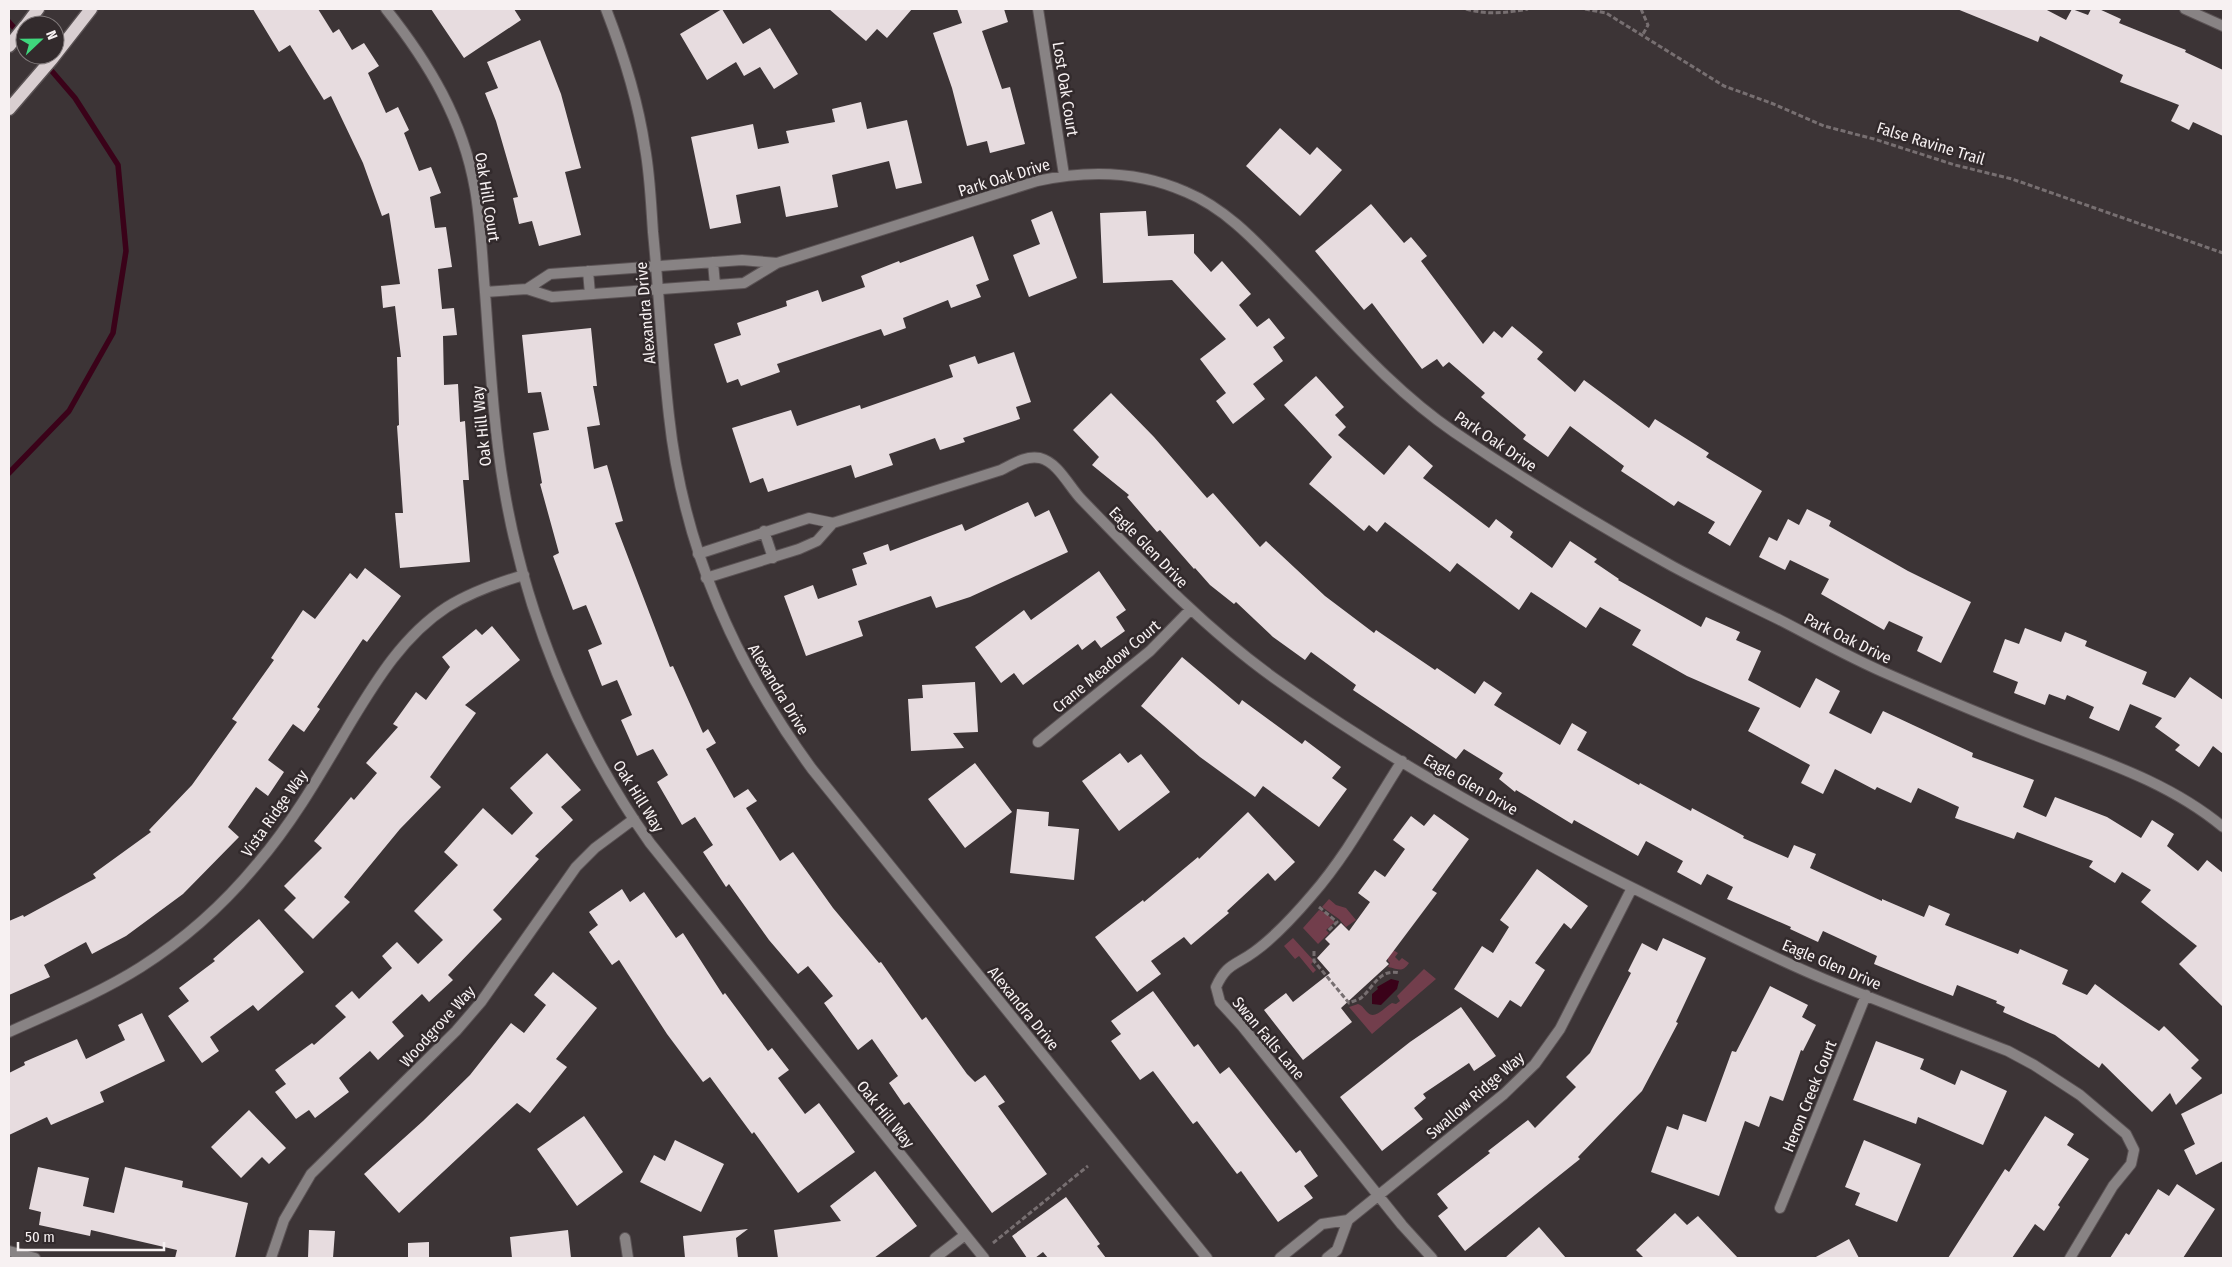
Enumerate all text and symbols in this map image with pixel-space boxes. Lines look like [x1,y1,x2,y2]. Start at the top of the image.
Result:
north arrow [15,15,65,65]
text: N [42,28,61,42]
street label: Lost Oak Court [1049,41,1082,138]
street label: False Ravine Trail [1875,118,1987,169]
street label: Oak Hill Court [471,151,504,244]
street label: Park Oak Drive [956,154,1052,200]
street label: Alexandra Drive [632,261,659,365]
street label: Oak Hill Way [468,384,495,467]
street label: Park Oak Drive [1451,407,1540,476]
street label: Eagle Glen Drive [1105,503,1192,592]
street label: Park Oak Drive [1801,609,1895,668]
street label: Crane Meadow Court [1049,615,1165,717]
street label: Alexandra Drive [744,640,813,738]
street label: Eagle Glen Drive [1420,750,1521,819]
street label: Oak Hill Way [609,757,669,836]
street label: Vista Ridge Way [237,765,312,861]
street label: Eagle Glen Drive [1779,935,1884,994]
street label: Alexandra Drive [984,963,1063,1054]
street label: Woodgrove Way [396,981,480,1071]
street label: Swan Falls Lane [1229,993,1309,1084]
street label: Heron Creek Court [1778,1037,1841,1155]
street label: Swallow Ridge Way [1423,1047,1529,1143]
street label: Oak Hill Way [853,1077,919,1152]
scale bar [18,1220,164,1252]
text: 50 m [25,1228,55,1246]

